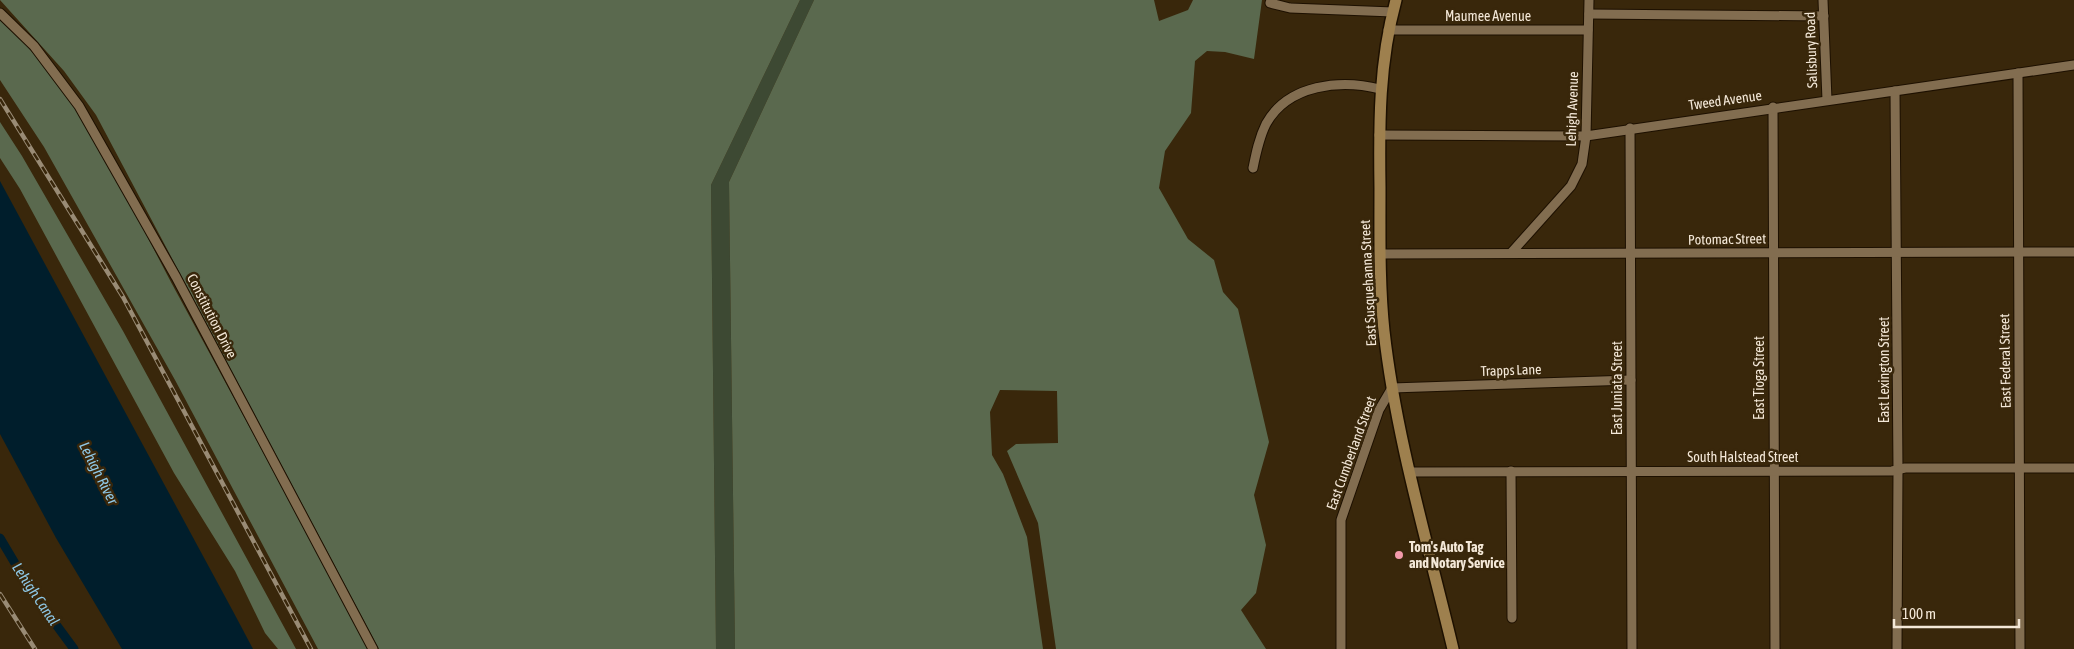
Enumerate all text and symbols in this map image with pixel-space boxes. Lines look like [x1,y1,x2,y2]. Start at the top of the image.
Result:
street label: Maumee Avenue [1445,8,1531,24]
street label: Salisbury Road [1802,12,1820,88]
street label: Lehigh Avenue [1563,71,1581,147]
street label: Tweed Avenue [1687,87,1763,113]
street label: East Susquehanna Street [1357,219,1379,347]
street label: Potomac Street [1688,230,1766,248]
street label: Constitution Drive [184,271,240,361]
street label: East Federal Street [1996,314,2014,408]
street label: East Lexington Street [1876,317,1892,423]
street label: East Tioga Street [1751,336,1767,420]
street label: East Juniata Street [1609,341,1625,435]
street label: Trapps Lane [1480,361,1542,379]
street label: East Cumberland Street [1323,394,1379,512]
water label: Lehigh River [76,439,122,508]
street label: South Halstead Street [1687,449,1799,465]
place label: Tom's Auto Tag and Notary Service [1409,539,1505,571]
marker: Tom's Auto Tag and Notary Service [1393,549,1405,561]
water label: Lehigh Canal [9,560,63,628]
scale bar [1894,596,2019,628]
text: 100 m [1902,605,1936,622]

